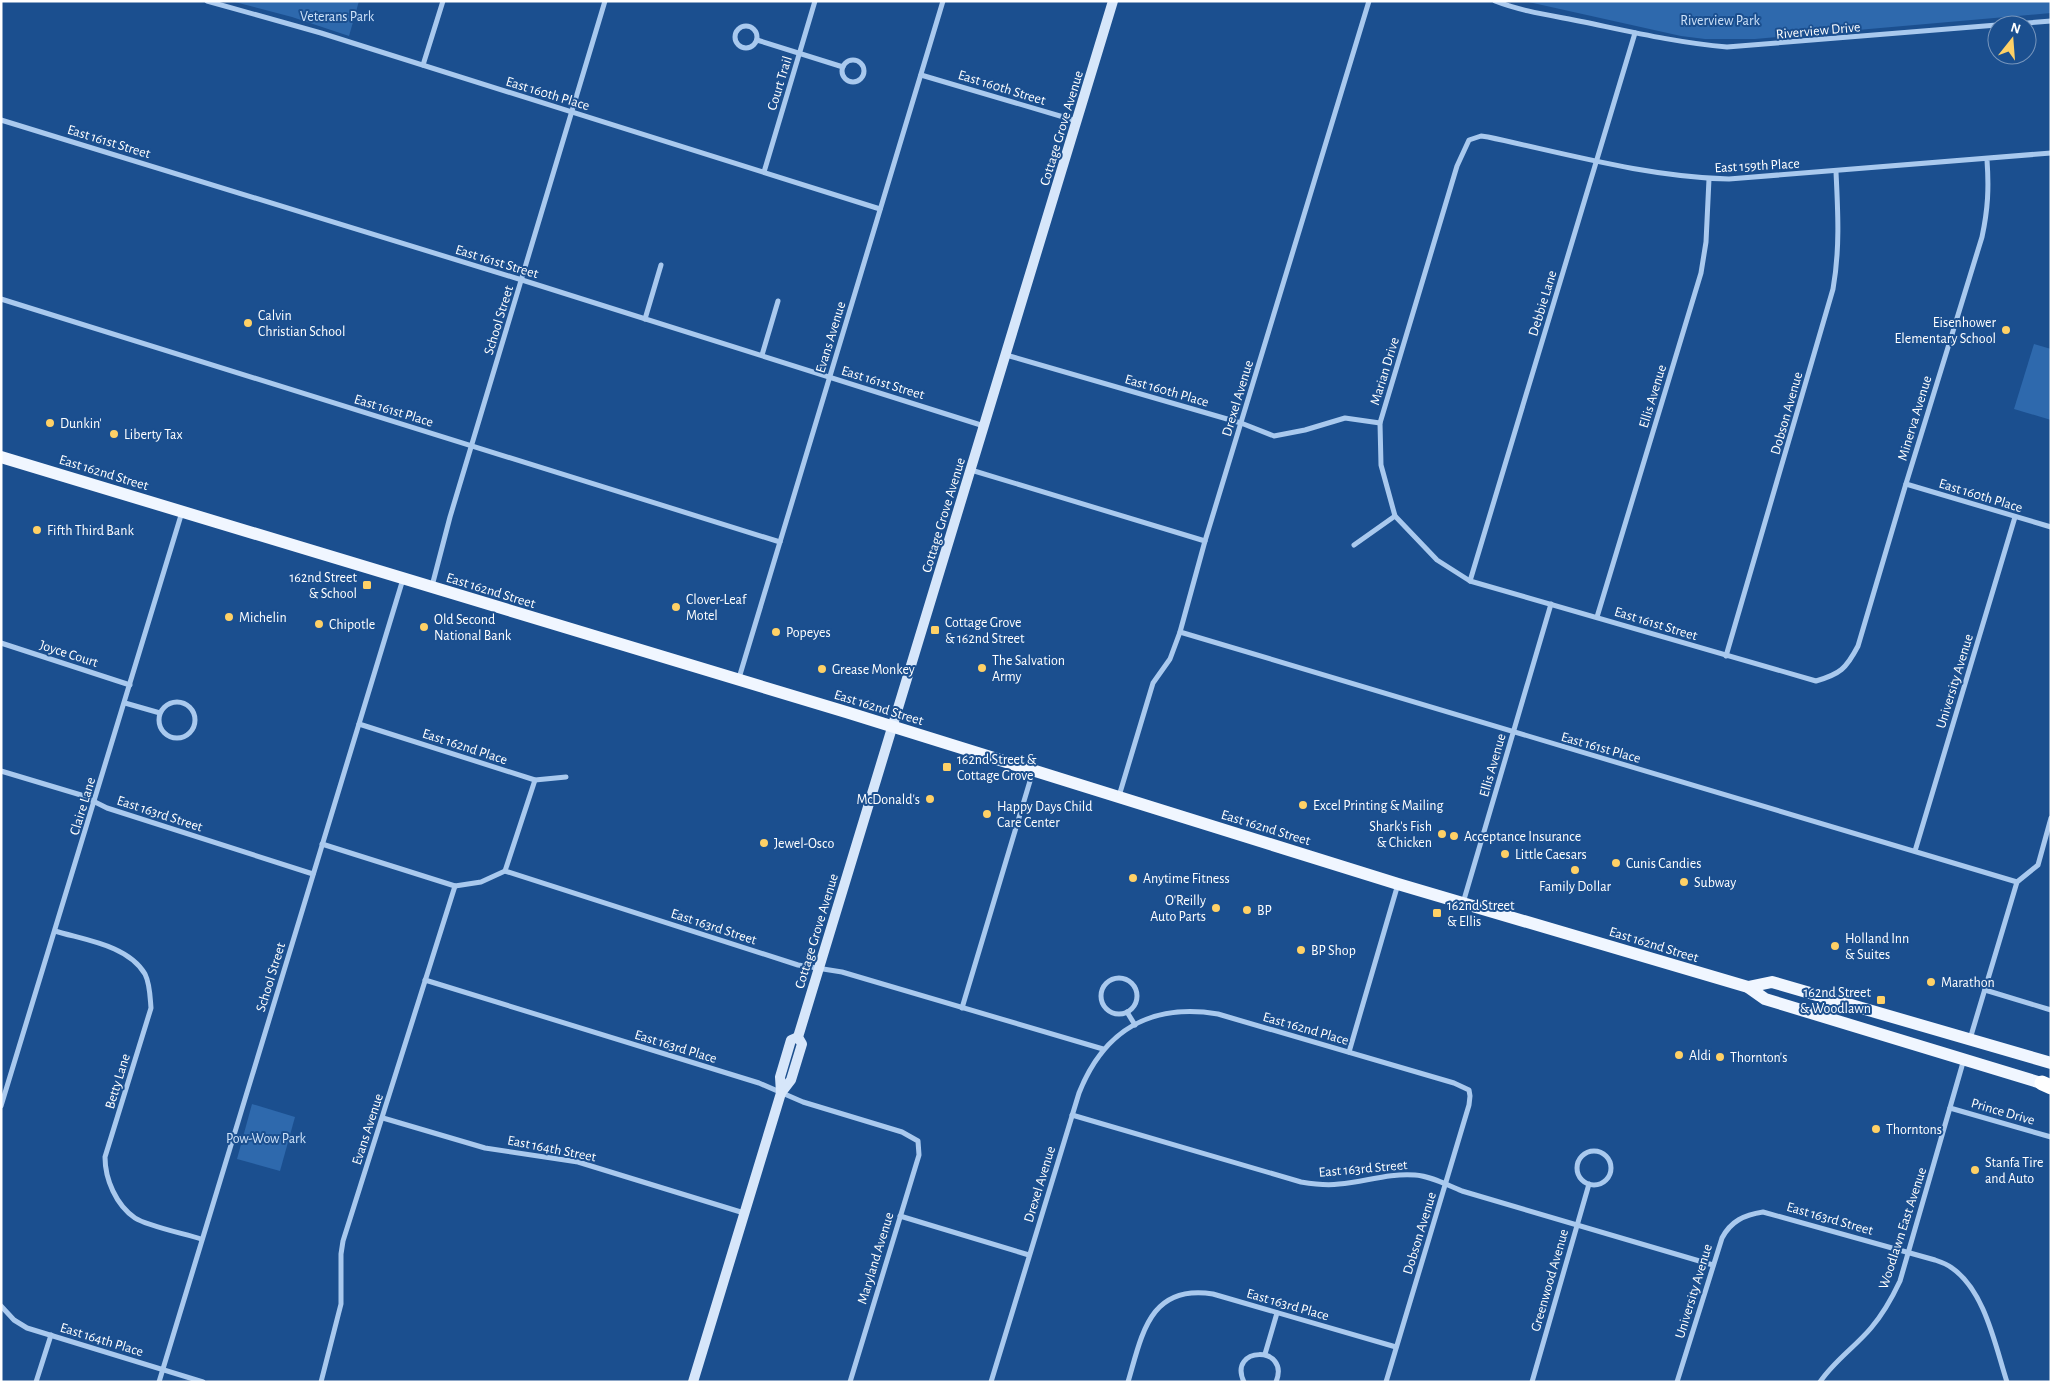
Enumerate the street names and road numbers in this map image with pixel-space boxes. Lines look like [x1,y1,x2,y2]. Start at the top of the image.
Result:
street label: Riverview Drive [1775,20,1861,42]
street label: Court Trail [765,55,795,112]
street label: East 160th Street [956,68,1048,108]
street label: Cottage Grove Avenue [1038,69,1086,187]
street label: East 160th Place [504,75,591,113]
street label: East 161st Street [66,123,152,161]
street label: East 159th Place [1714,157,1800,175]
street label: East 161st Street [454,243,540,281]
street label: Debbie Lane [1526,269,1560,338]
street label: School Street [482,284,516,357]
street label: Evans Avenue [813,300,848,375]
street label: Marian Drive [1368,336,1402,407]
street label: Drexel Avenue [1220,359,1256,438]
street label: Ellis Avenue [1637,363,1669,430]
street label: East 161st Street [840,364,926,402]
street label: Dobson Avenue [1768,370,1805,456]
street label: East 160th Place [1123,372,1210,410]
street label: Minerva Avenue [1895,374,1935,462]
street label: East 161st Place [352,392,435,430]
street label: East 162nd Street [57,453,150,493]
street label: Cottage Grove Avenue [920,456,968,574]
street label: East 160th Place [1937,477,2024,515]
street label: East 162nd Street [444,571,537,611]
street label: East 161st Street [1613,605,1699,643]
street label: University Avenue [1934,632,1976,730]
street label: Joyce Court [38,638,100,670]
street label: East 162nd Street [832,688,925,728]
street label: East 162nd Place [420,727,509,767]
street label: East 161st Place [1559,730,1642,766]
street label: Ellis Avenue [1477,732,1509,799]
street label: Claire Lane [68,776,98,837]
street label: East 163rd Street [115,794,205,835]
street label: East 162nd Street [1219,808,1312,848]
street label: Cottage Grove Avenue [793,872,841,990]
street label: East 163rd Street [669,907,759,948]
street label: East 162nd Street [1607,925,1700,965]
street label: School Street [254,941,288,1014]
street label: East 162nd Place [1261,1010,1350,1048]
street label: East 163rd Place [633,1028,718,1066]
street label: Betty Lane [103,1052,133,1111]
street label: Evans Avenue [350,1092,386,1167]
street label: Prince Drive [1969,1096,2036,1128]
street label: East 164th Street [506,1134,598,1165]
street label: Drexel Avenue [1022,1145,1058,1224]
street label: East 163rd Street [1318,1158,1409,1180]
street label: Woodlawn East Avenue [1877,1166,1929,1291]
street label: Dobson Avenue [1401,1190,1439,1276]
street label: East 163rd Street [1785,1200,1875,1238]
street label: Maryland Avenue [855,1211,897,1306]
street label: Greenwood Avenue [1529,1227,1571,1333]
street label: University Avenue [1673,1242,1715,1340]
street label: East 163rd Place [1245,1286,1331,1323]
street label: East 164th Place [58,1321,145,1359]

